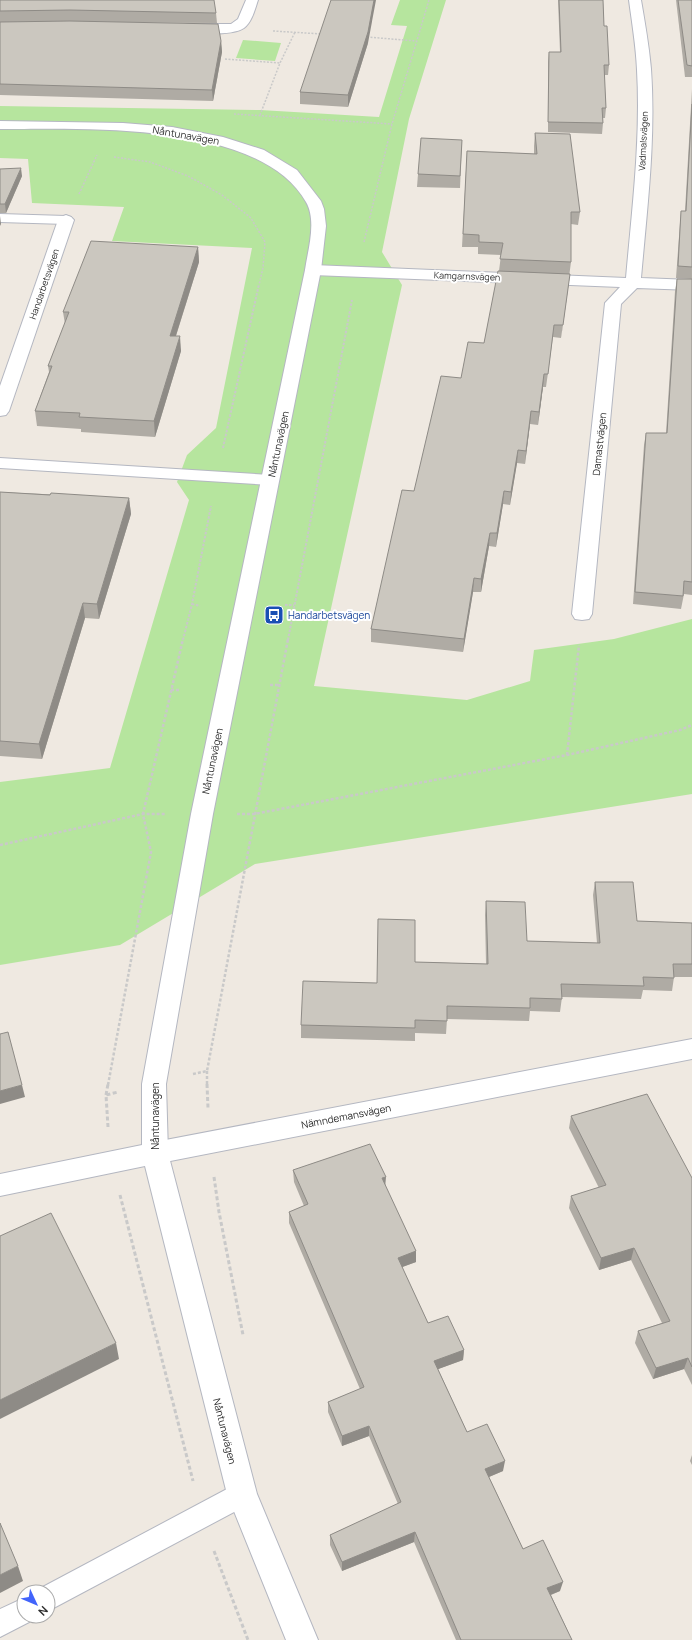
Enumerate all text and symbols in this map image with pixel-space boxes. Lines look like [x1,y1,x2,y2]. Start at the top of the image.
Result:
street label: Vadmalsvägen [635,111,651,171]
street label: Nåntunavägen [152,122,220,148]
street label: Handarbetsvägen [26,247,62,321]
street label: Kamgarnsvägen [434,268,500,284]
street label: Nåntunavägen [264,409,292,478]
street label: Damastvägen [589,412,609,476]
bus stop icon: Handarbetsvägen [263,604,285,626]
place label: Handarbetsvägen [288,608,370,622]
street label: Nåntunavägen [198,726,226,795]
street label: Nåntunavägen [148,1082,162,1150]
street label: Nämndemansvägen [300,1100,392,1132]
street label: Nåntunavägen [210,1397,240,1465]
north arrow [16,1584,56,1624]
text: N [35,1603,52,1619]

